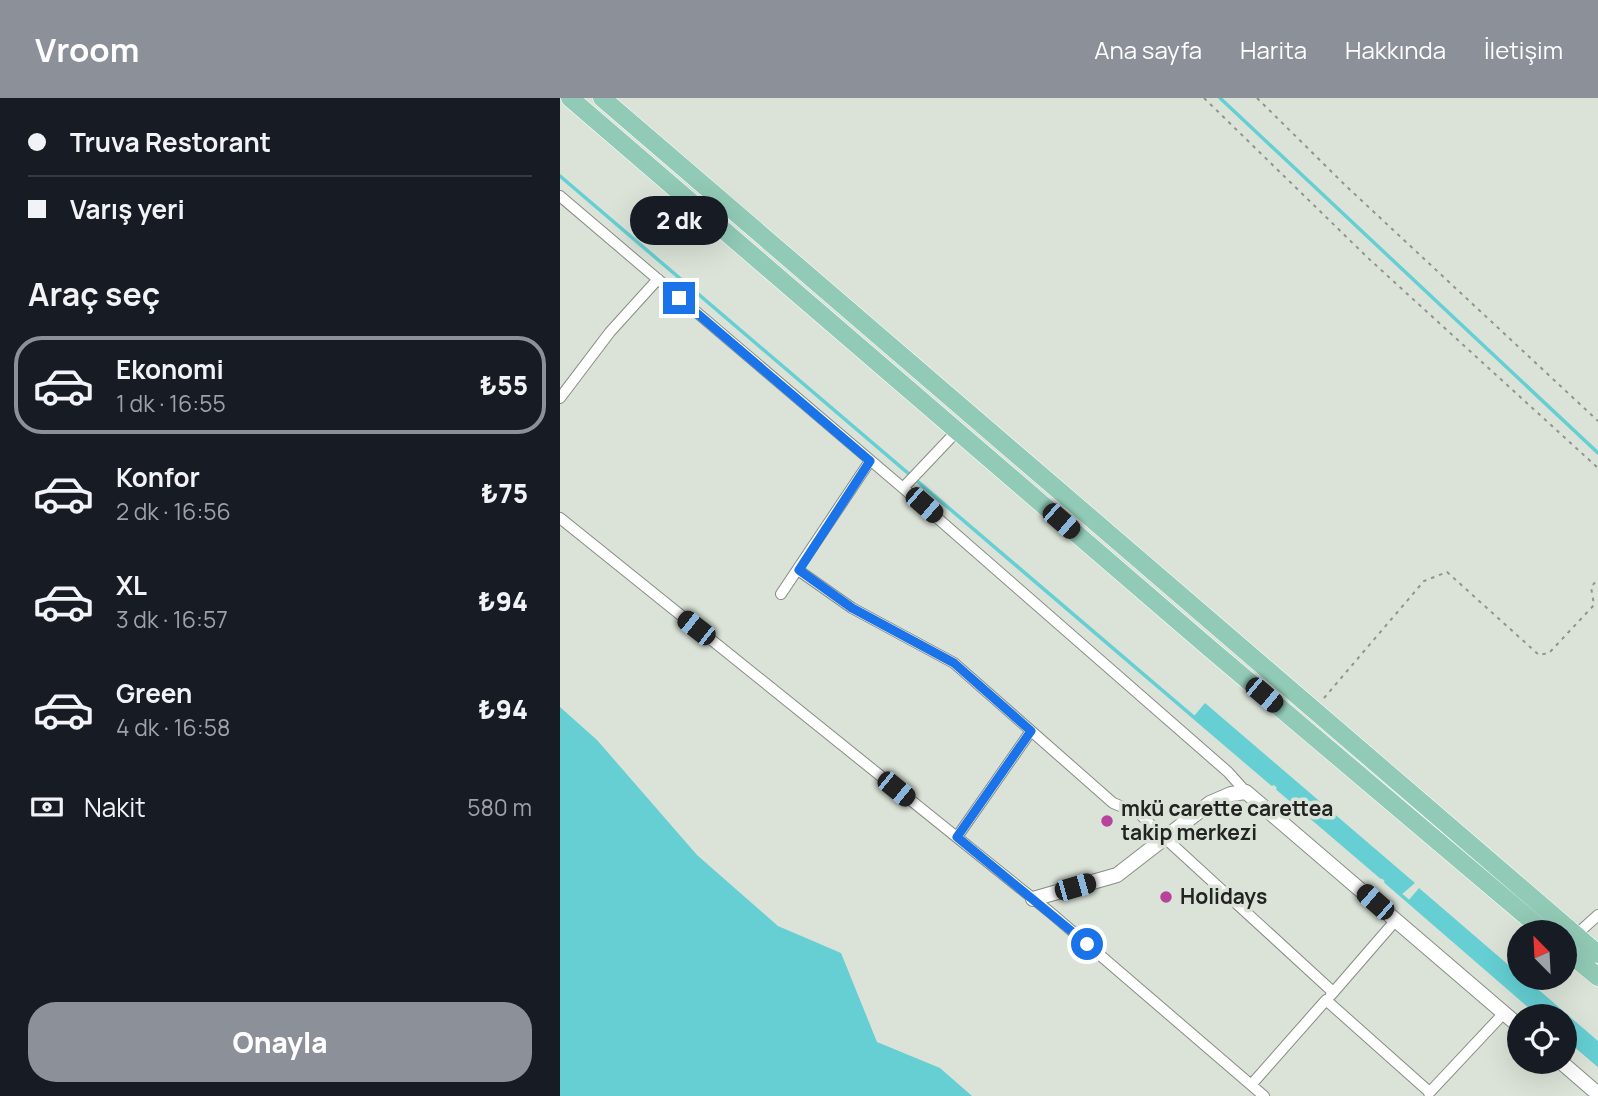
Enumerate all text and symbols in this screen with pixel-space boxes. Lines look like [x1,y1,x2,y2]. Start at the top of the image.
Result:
text: Vroom [35,27,139,72]
text: Ana sayfa [1094,33,1202,66]
text: Harita [1240,33,1307,66]
text: Hakkında [1345,33,1446,66]
text: İletişim [1484,33,1563,66]
text: Truva Restorant [70,124,271,160]
text: Varış yeri [70,191,185,227]
callout: 2 dk [630,197,728,246]
text: 2 dk [656,204,702,236]
text: Araç seç [28,272,160,316]
route end [663,282,695,314]
text: Ekonomi [116,351,224,387]
icon: car [32,354,95,417]
text: ₺55 [480,367,528,403]
text: 1 dk · 16:55 [116,387,226,419]
text: Konfor [116,459,200,495]
icon: car [32,462,95,525]
text: ₺75 [481,475,528,511]
car [902,483,947,527]
text: 2 dk · 16:56 [116,495,231,527]
car [1039,499,1084,543]
text: XL [116,567,147,603]
icon: car [32,570,95,633]
text: ₺94 [478,583,528,619]
text: 3 dk · 16:57 [116,603,228,635]
car [673,607,720,649]
car [1242,673,1287,717]
text: Green [116,675,192,711]
icon: car [32,678,95,741]
text: ₺94 [478,691,528,727]
text: 4 dk · 16:58 [116,711,230,743]
car [874,768,919,810]
icon: cash [28,788,66,826]
text: Nakit [84,789,146,825]
text: 580 m [467,791,532,823]
place label: mkü carette carettea takip merkezi [1121,794,1333,846]
marker: mkü carette carettea takip merkezi [1099,813,1115,829]
car [1052,871,1099,903]
car [1353,880,1398,924]
place label: Holidays [1180,882,1267,910]
marker: Holidays [1158,889,1174,905]
north arrow [1507,920,1577,990]
map controls [1507,920,1577,1074]
route start [1071,928,1103,960]
button: Onayla [28,1002,532,1082]
button: locate [1507,1004,1577,1074]

